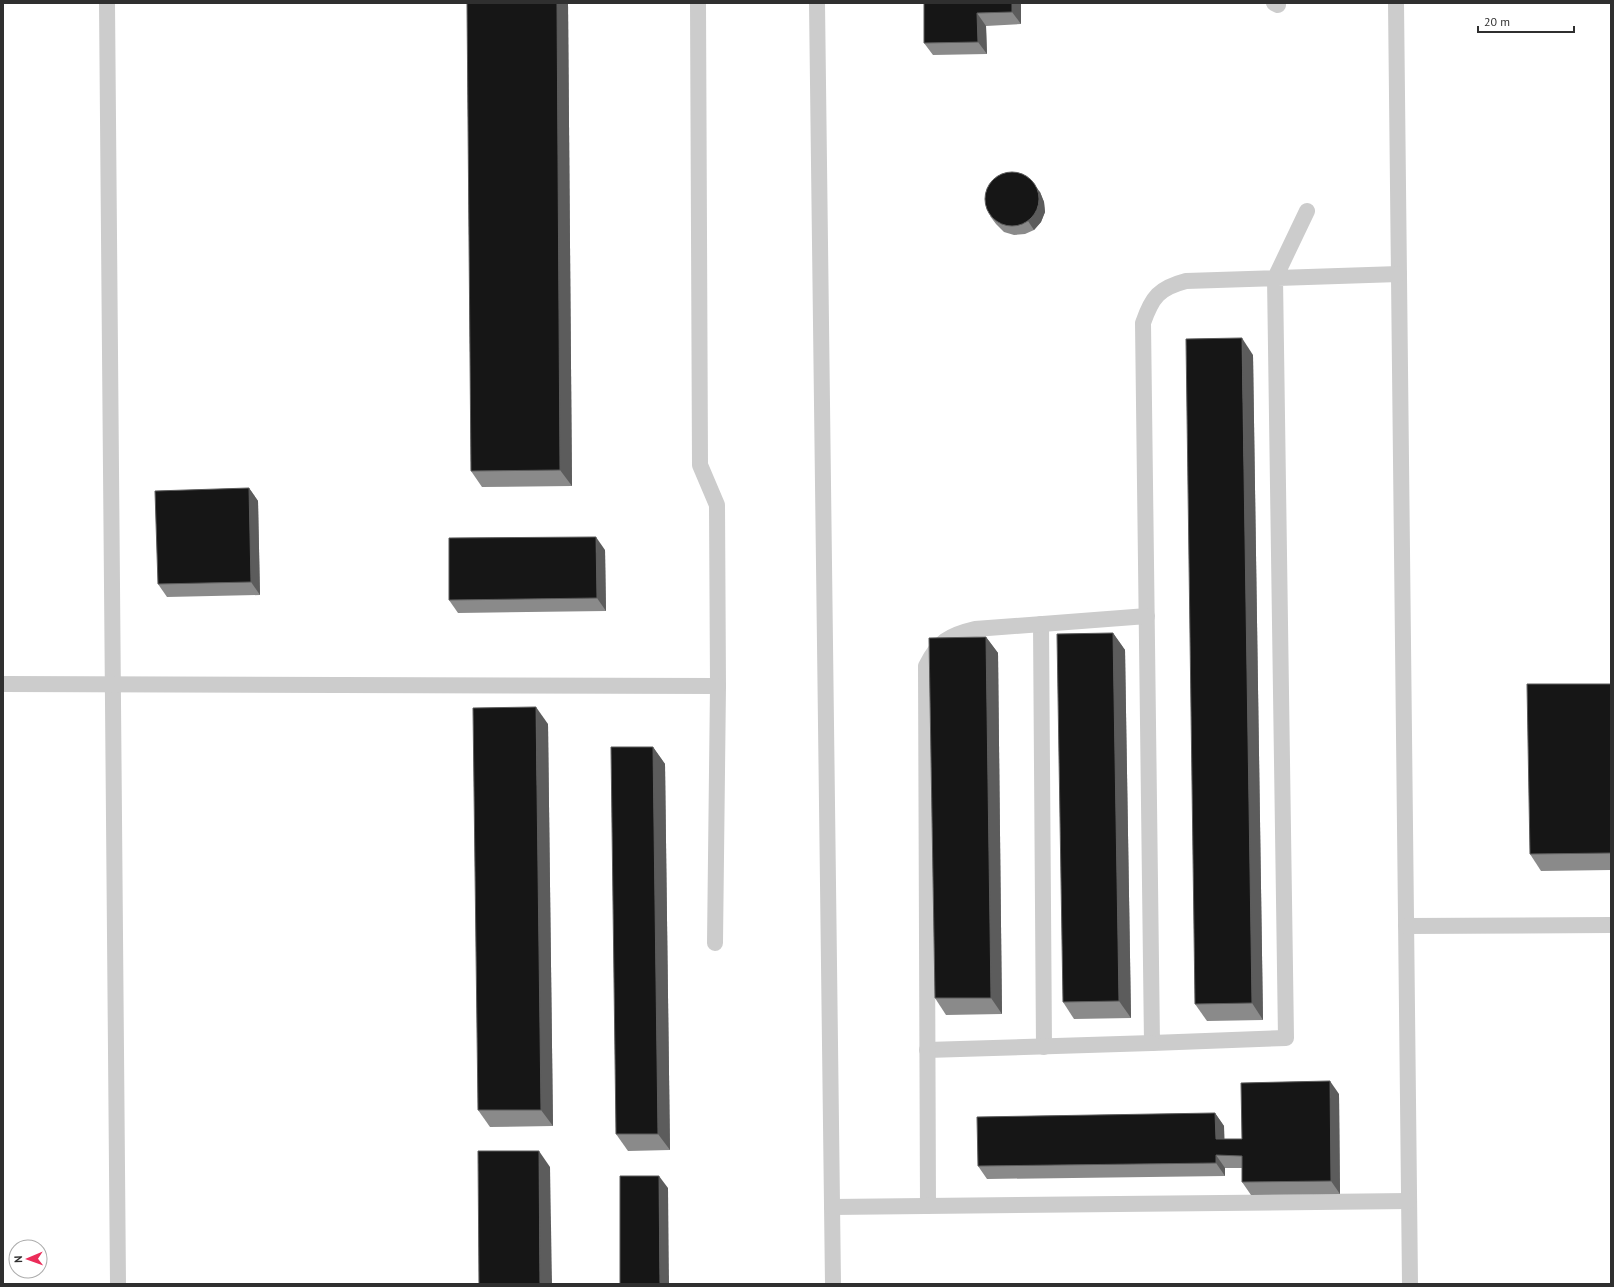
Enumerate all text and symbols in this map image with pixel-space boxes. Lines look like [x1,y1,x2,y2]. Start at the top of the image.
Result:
scale bar [1478,8,1574,34]
text: 20 m [1484,14,1510,29]
north arrow [8,1239,48,1279]
text: N [11,1255,25,1263]

